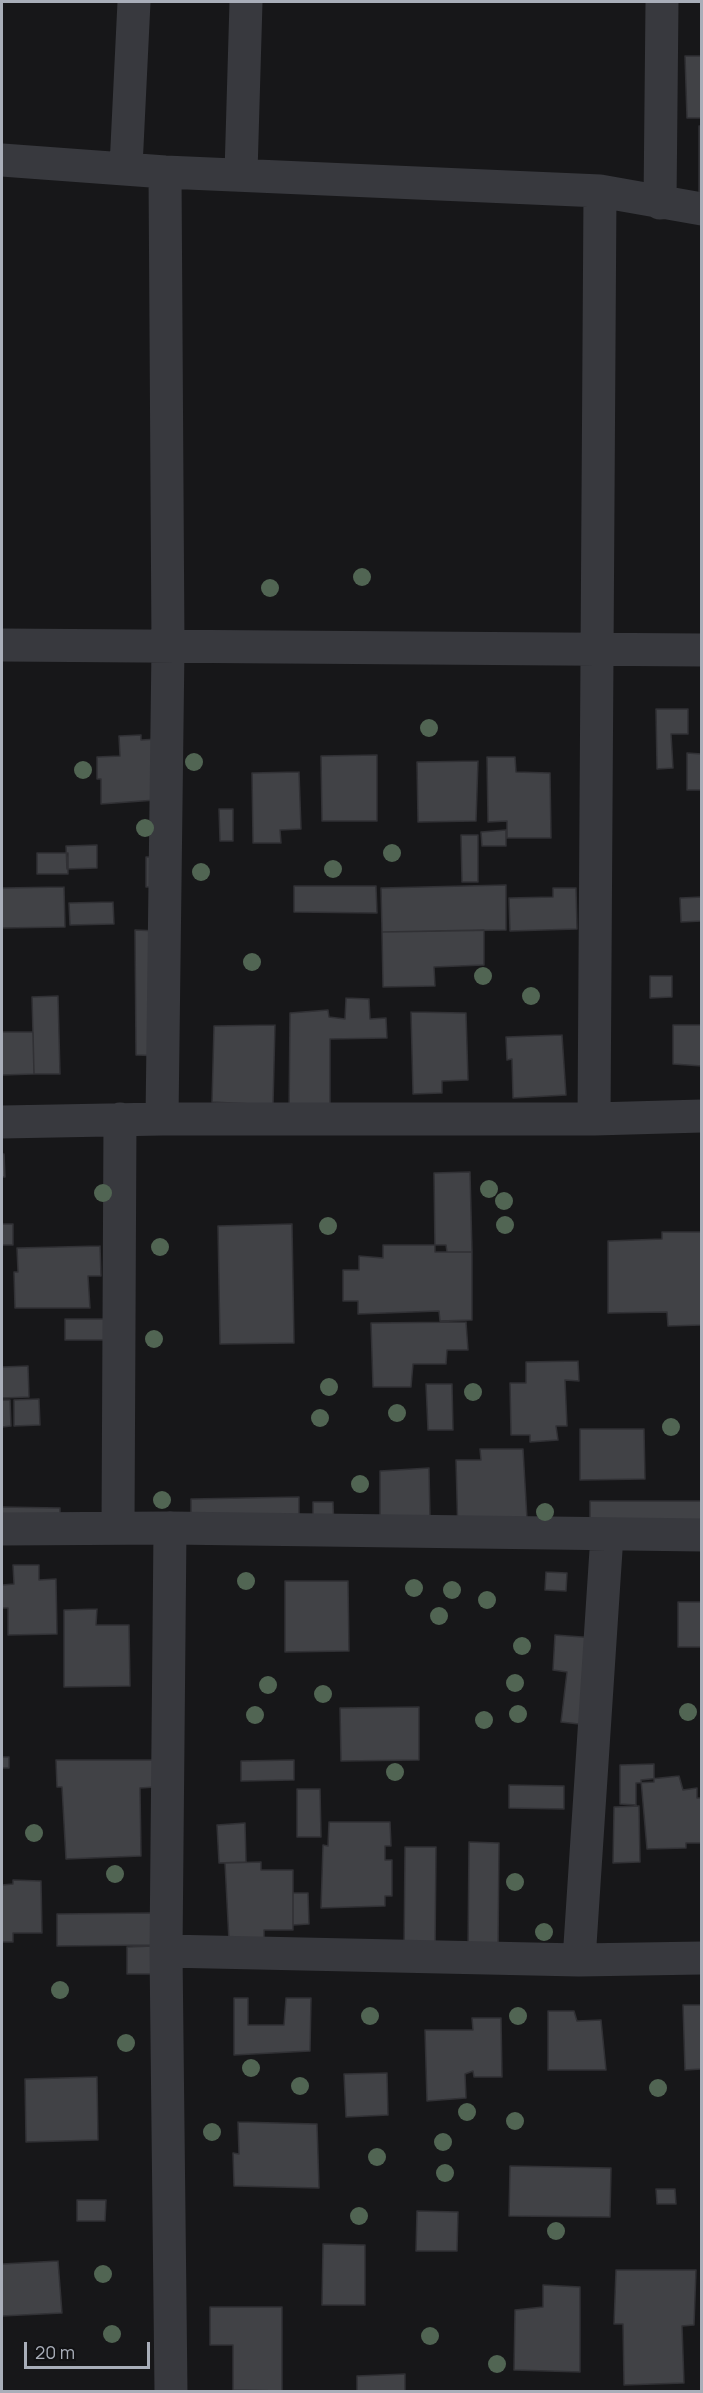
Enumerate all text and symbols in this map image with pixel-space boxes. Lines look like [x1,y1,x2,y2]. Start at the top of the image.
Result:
scale bar [27,2330,153,2368]
text: 20 m [35,2340,75,2364]

